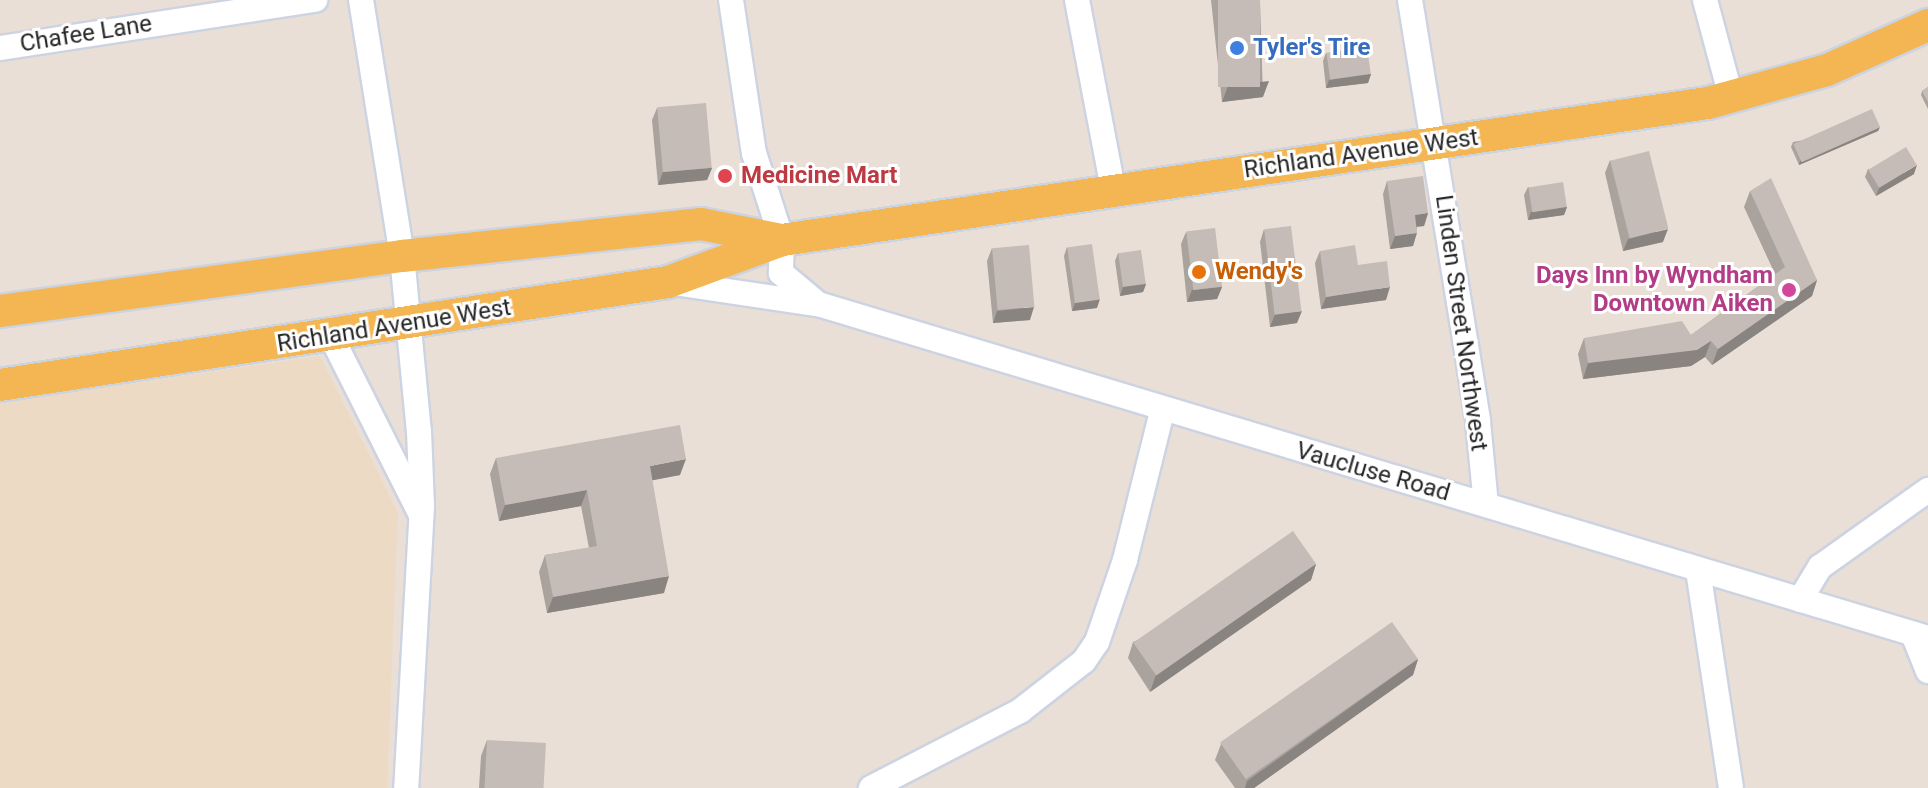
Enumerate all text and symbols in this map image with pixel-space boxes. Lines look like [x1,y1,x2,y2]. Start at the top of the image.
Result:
street label: Chafee Lane [18,9,154,59]
place label: Tyler's Tire [1253,34,1371,62]
marker: Tyler's Tire [1228,39,1246,57]
street label: Richland Avenue West [1242,123,1480,185]
place label: Medicine Mart [741,162,897,190]
marker: Medicine Mart [716,167,734,185]
street label: Linden Street Northwest [1429,193,1493,453]
place label: Wendy's [1215,258,1303,286]
place label: Days Inn by Wyndham Downtown Aiken [1536,262,1773,318]
marker: Wendy's [1190,263,1208,281]
marker: Days Inn by Wyndham Downtown Aiken [1780,281,1798,299]
street label: Richland Avenue West [275,293,513,359]
street label: Vaucluse Road [1293,436,1453,508]

